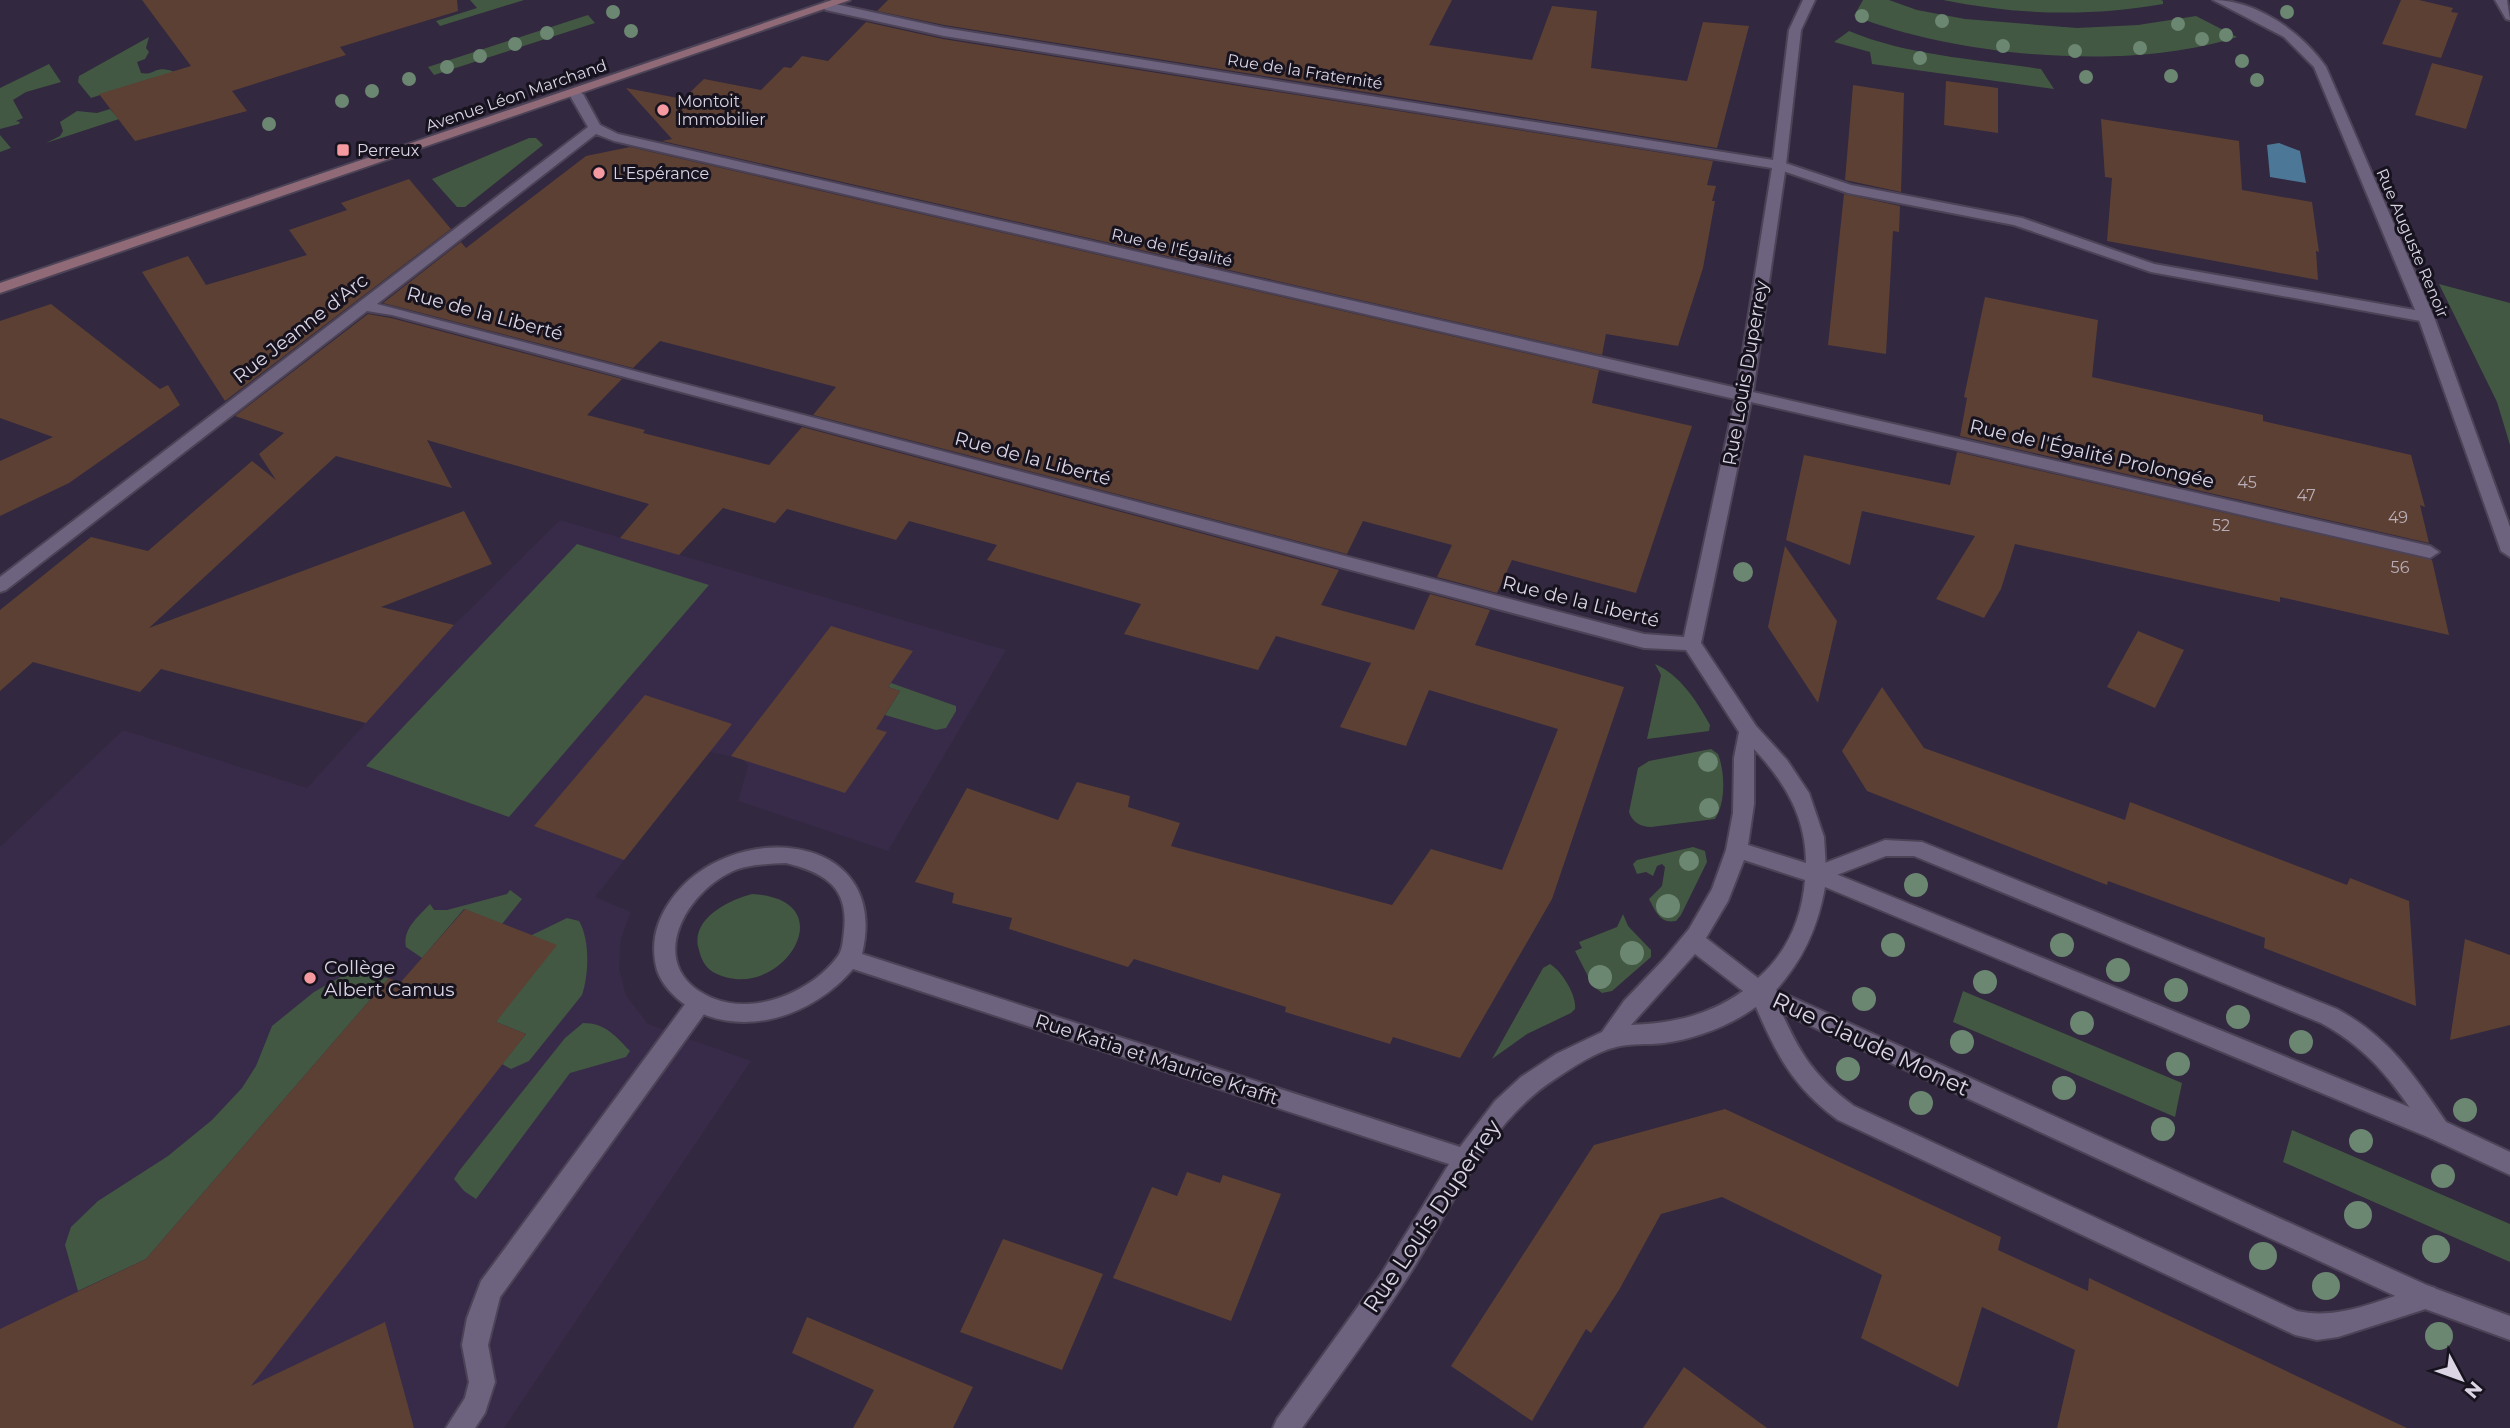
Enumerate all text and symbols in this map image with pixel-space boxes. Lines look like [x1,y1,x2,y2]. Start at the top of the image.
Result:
street label: Rue de la Fraternité [1226,50,1384,93]
street label: Avenue Léon Marchand [423,56,609,135]
place label: Montoit Immobilier [677,92,766,129]
marker: Montoit Immobilier [655,102,671,118]
place label: Perreux [357,141,420,160]
marker: Perreux [335,142,351,158]
place label: L'Espérance [613,164,709,183]
marker: L'Espérance [591,165,607,181]
street label: Rue Auguste Renoir [2372,166,2453,321]
street label: Rue de l'Égalité [1109,224,1234,271]
street label: Rue Jeanne d'Arc [228,269,372,388]
street label: Rue Louis Duperrey [1718,278,1773,467]
street label: Rue de la Liberté [404,282,566,345]
street label: Rue de l'Égalité Prolongée [1967,414,2216,493]
street label: Rue de la Liberté [952,427,1114,490]
house number: 45 [2237,473,2257,492]
house number: 47 [2296,486,2316,505]
house number: 49 [2388,508,2408,527]
house number: 52 [2212,516,2230,535]
house number: 56 [2391,558,2410,577]
street label: Rue de la Liberté [1500,571,1662,632]
place label: Collège Albert Camus [324,956,454,1001]
marker: Collège Albert Camus [302,970,318,986]
street label: Rue Claude Monet [1768,986,1974,1102]
street label: Rue Katia et Maurice Krafft [1032,1009,1282,1110]
street label: Rue Louis Duperrey [1357,1114,1507,1318]
north arrow [2426,1344,2496,1414]
text: N [2460,1376,2487,1403]

